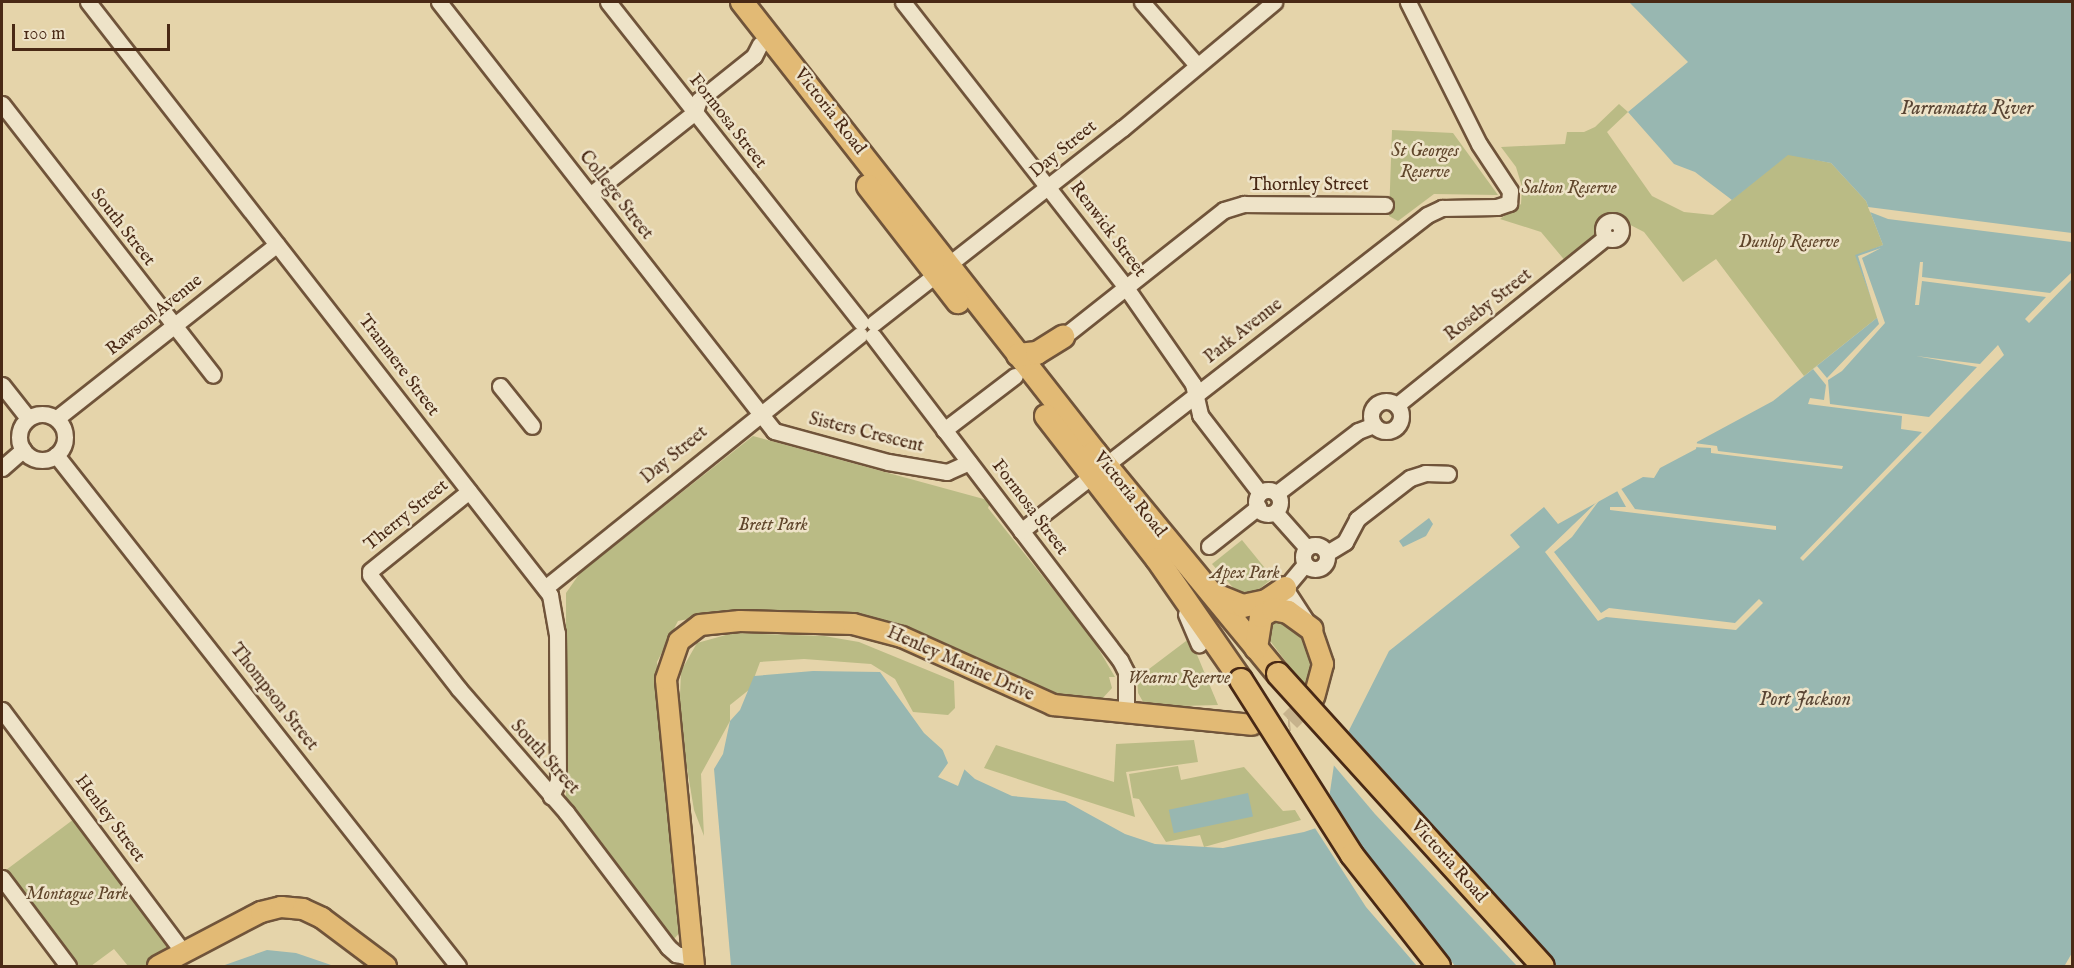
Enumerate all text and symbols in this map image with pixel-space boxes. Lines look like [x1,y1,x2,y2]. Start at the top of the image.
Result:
scale bar [15,12,172,50]
text: 100 m [23,23,65,46]
street label: Victoria Road [789,64,869,160]
street label: Formosa Street [683,71,771,173]
water label: Parramatta River [1901,96,2033,120]
street label: Day Street [1026,117,1102,183]
park label: St Georges Reserve [1391,142,1459,184]
street label: College Street [573,147,657,245]
street label: Thornley Street [1249,175,1369,197]
street label: Renwick Street [1064,178,1150,282]
park label: Salton Reserve [1521,178,1617,200]
street label: South Street [85,185,159,271]
park label: Dunlop Reserve [1739,232,1839,254]
street label: Roseby Street [1441,265,1537,347]
street label: Rawson Avenue [103,271,207,361]
street label: Park Avenue [1201,295,1287,369]
street label: Tranmere Street [353,311,443,421]
street label: Sisters Crescent [806,409,926,459]
street label: Day Street [637,423,713,489]
street label: Victoria Road [1088,448,1170,542]
street label: Formosa Street [986,456,1072,560]
street label: Therry Street [361,476,453,556]
park label: Brett Park [738,515,808,537]
park label: Apex Park [1210,563,1280,585]
street label: Henley Marine Drive [883,623,1037,707]
street label: Thompson Street [224,640,322,756]
park label: Wearns Reserve [1128,668,1230,690]
water label: Port Jackson [1759,687,1851,711]
street label: South Street [505,716,583,800]
street label: Henley Street [69,771,149,867]
street label: Victoria Road [1405,816,1491,908]
park label: Montague Park [26,884,128,906]

